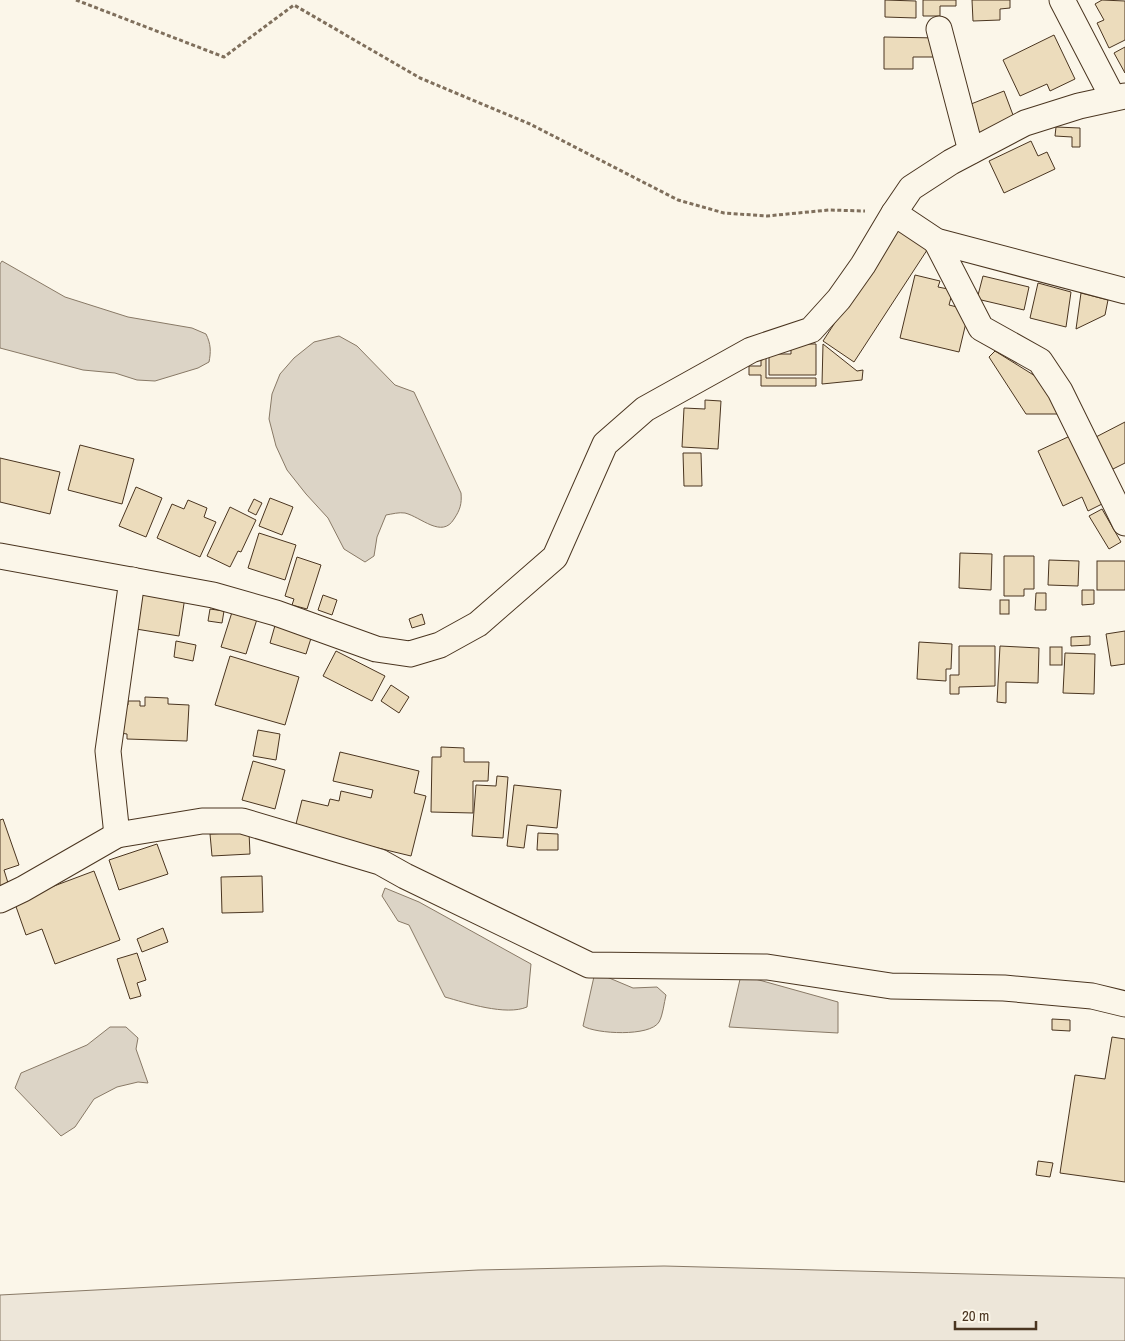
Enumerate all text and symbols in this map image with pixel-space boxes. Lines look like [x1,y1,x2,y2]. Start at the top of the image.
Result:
scale bar [955,1298,1036,1330]
text: 20 m [962,1305,989,1326]

